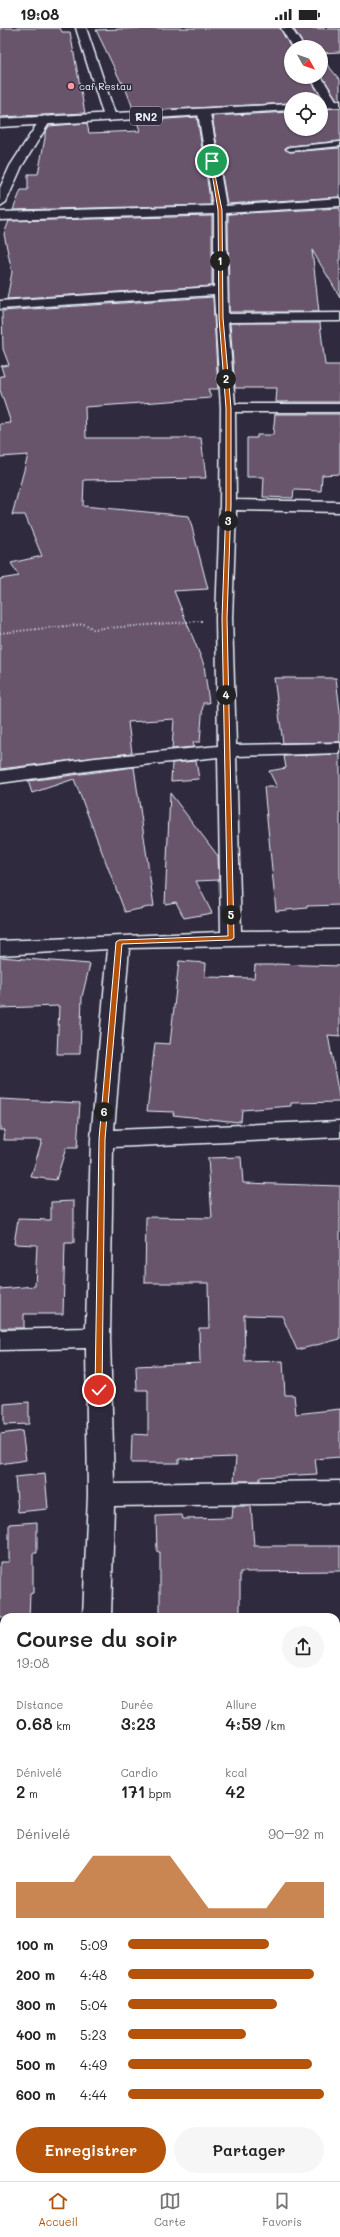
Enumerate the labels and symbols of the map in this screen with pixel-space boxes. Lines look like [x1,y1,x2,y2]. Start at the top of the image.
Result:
north arrow [284,40,328,84]
place label: caf Restau [79,79,132,93]
marker: caf Restau [66,81,76,91]
road number: RN2 [130,107,162,125]
pin [195,144,229,178]
pin: 1 [210,251,230,271]
pin: 2 [216,369,236,389]
pin: 3 [218,511,238,531]
pin: 4 [216,685,236,705]
pin: 5 [221,905,241,925]
pin: 6 [94,1102,114,1122]
pin [82,1373,116,1407]

